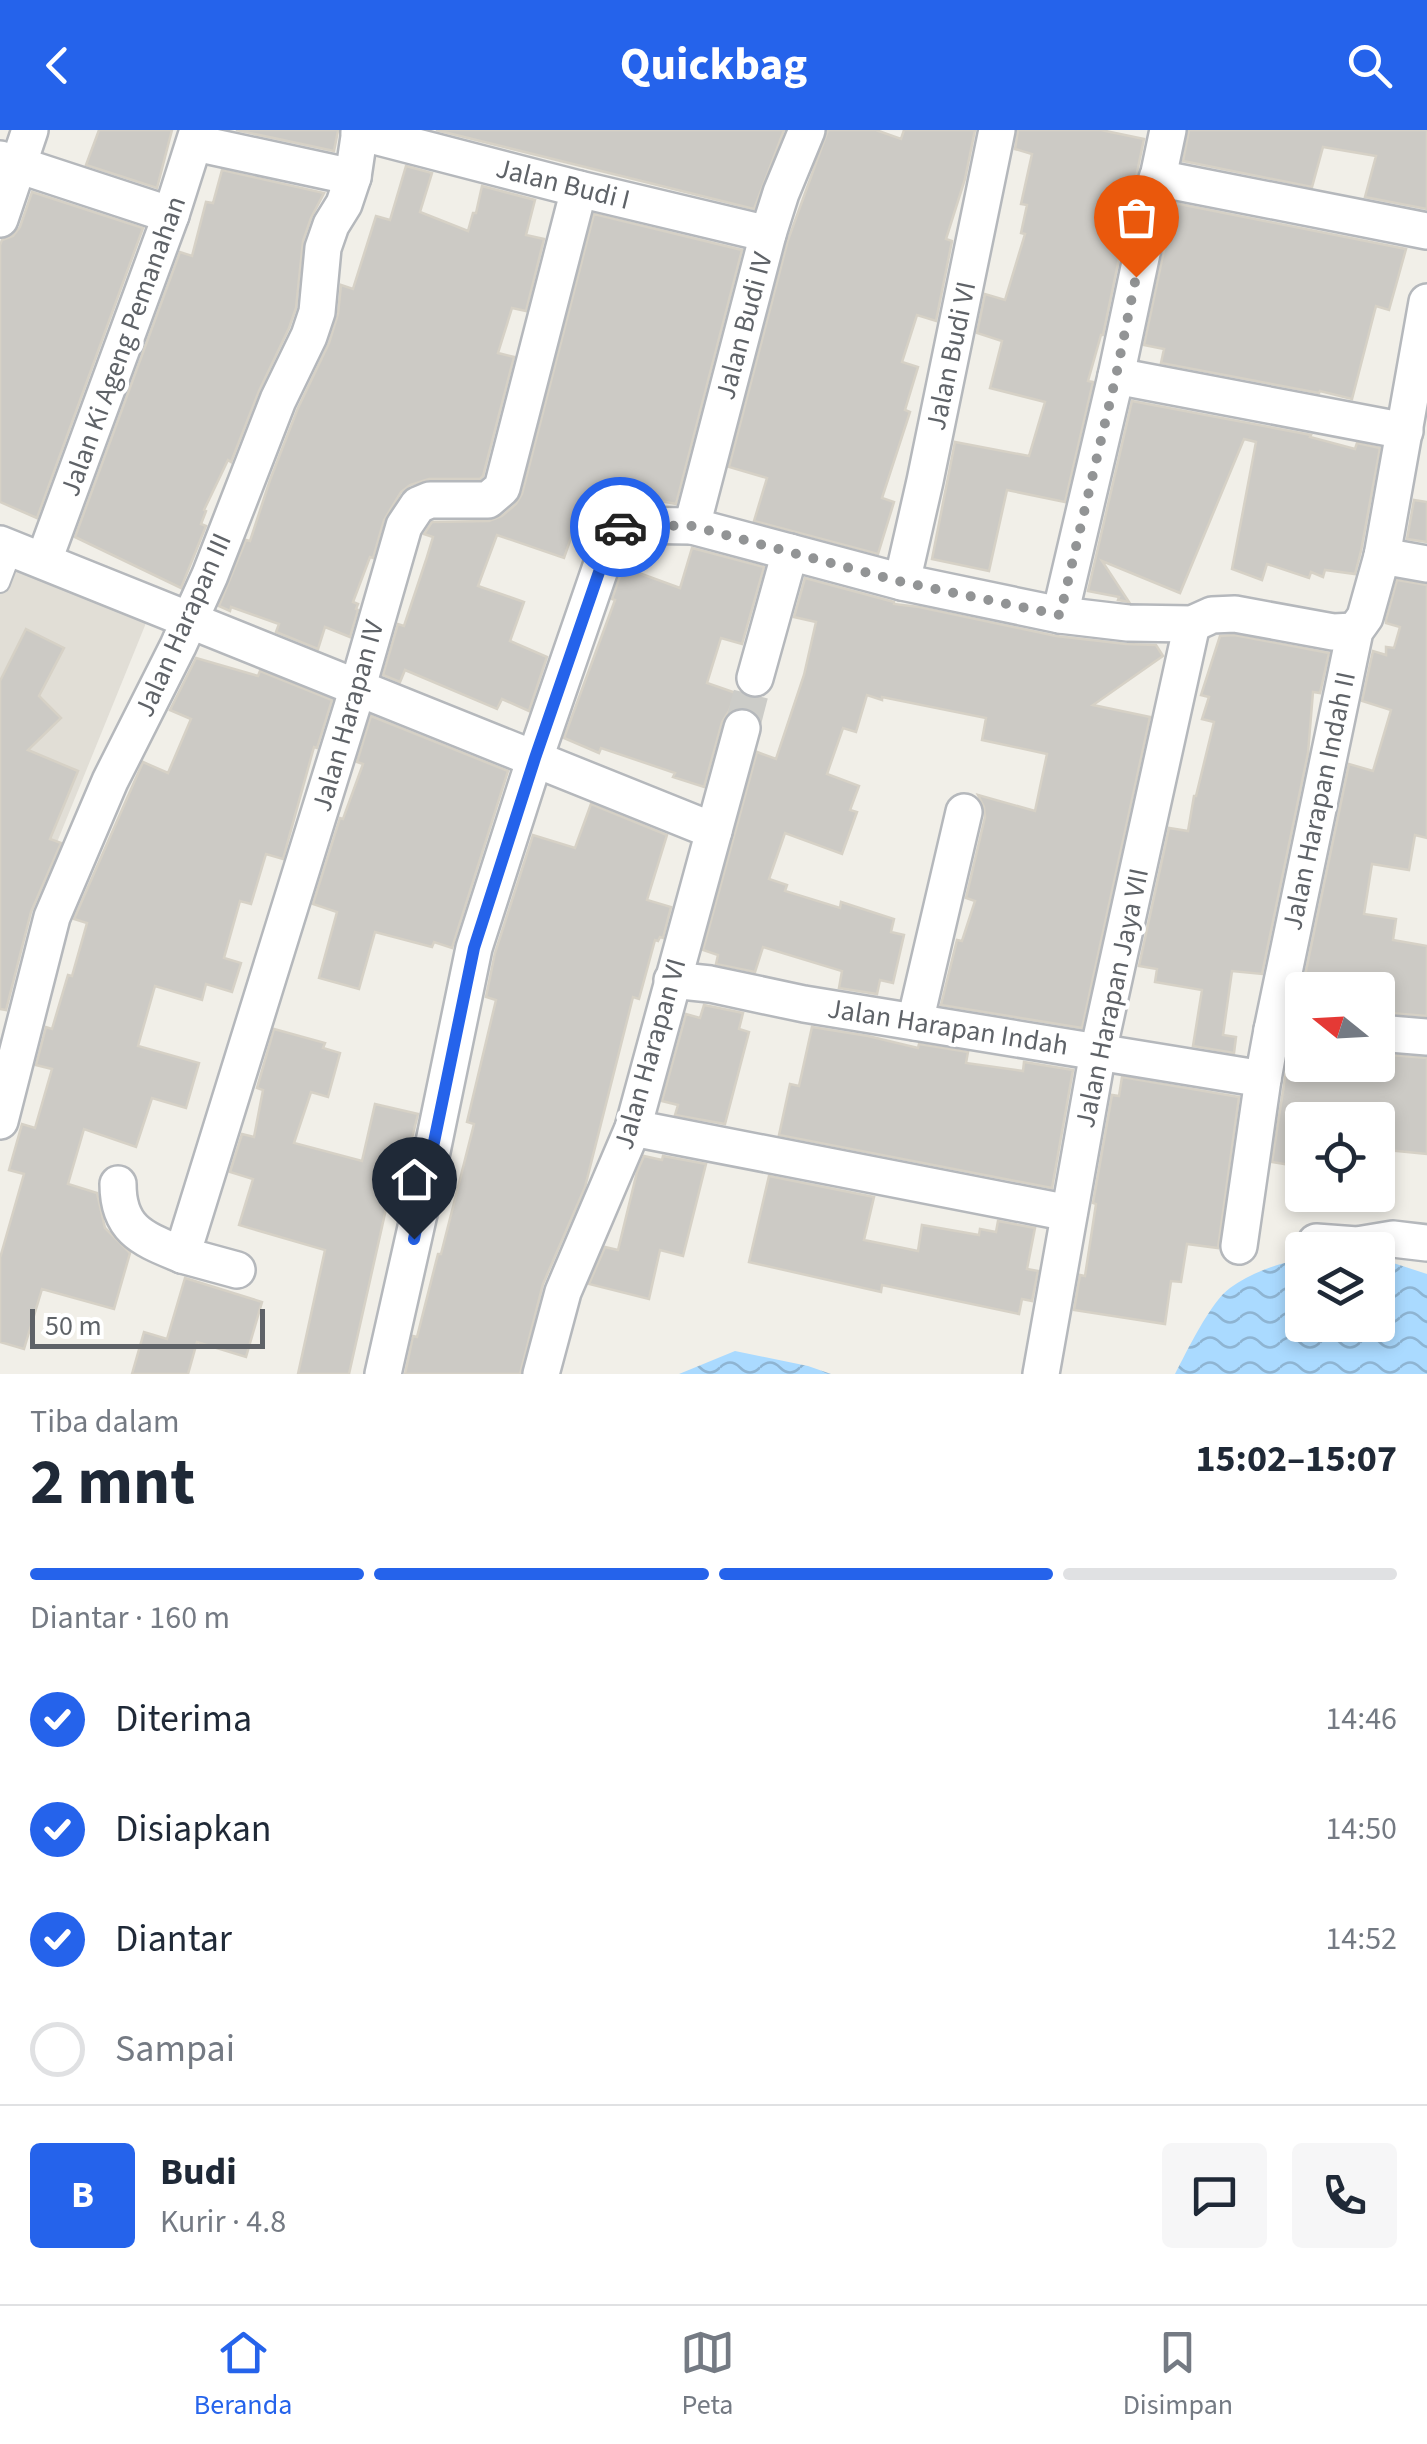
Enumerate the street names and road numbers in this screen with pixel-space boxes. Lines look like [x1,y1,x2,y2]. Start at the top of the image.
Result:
street label: Jalan Budi I [492,148,634,220]
street label: Jalan Ki Ageng Pemanahan [50,190,196,502]
street label: Jalan Budi IV [705,247,783,404]
street label: Jalan Budi VI [916,278,986,434]
street label: Jalan Harapan III [125,527,241,723]
street label: Jalan Harapan IV [302,615,395,816]
street label: Jalan Harapan Indah II [1272,668,1366,934]
street label: Jalan Harapan Jaya VII [1065,865,1159,1131]
street label: Jalan Harapan VI [604,954,696,1154]
street label: Jalan Harapan Indah [825,988,1071,1066]

